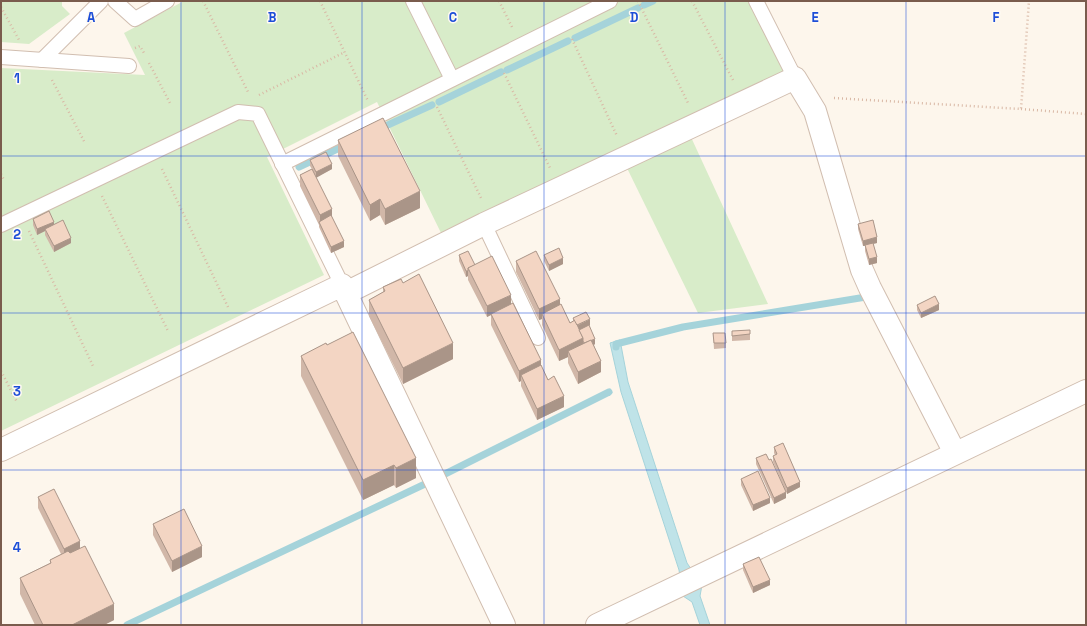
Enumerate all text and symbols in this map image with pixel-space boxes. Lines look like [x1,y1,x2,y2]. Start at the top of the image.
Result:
text: A [87,9,96,26]
text: B [268,9,277,26]
text: C [449,9,457,26]
text: D [630,9,639,26]
text: E [811,9,819,26]
text: F [993,9,1000,26]
text: 1 [14,70,20,87]
text: 2 [13,226,21,243]
text: 3 [13,383,21,400]
text: 4 [13,539,21,556]

